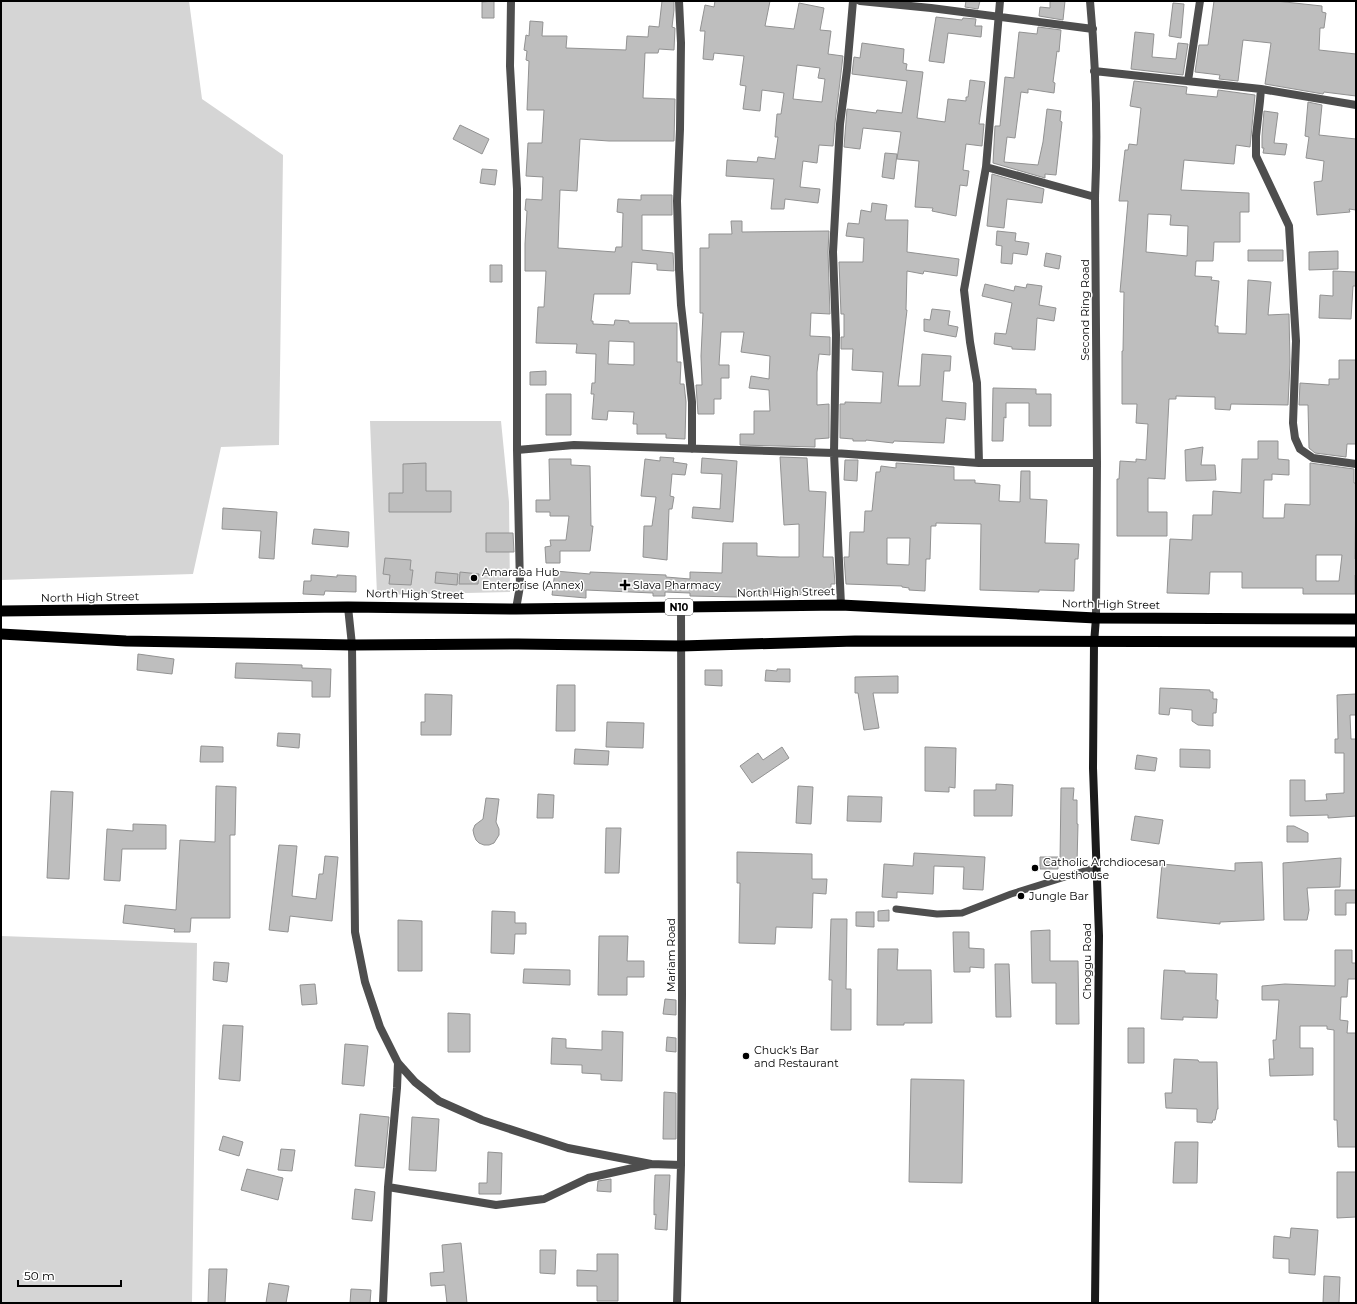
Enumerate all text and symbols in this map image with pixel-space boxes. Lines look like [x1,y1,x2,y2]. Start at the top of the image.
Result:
street label: Second Ring Road [1078,259,1092,361]
place label: Amaraba Hub Enterprise (Annex) [482,565,584,592]
marker: Amaraba Hub Enterprise (Annex) [469,573,479,583]
place label: Slava Pharmacy [633,578,721,592]
marker: Slava Pharmacy [620,580,630,590]
street label: North High Street [737,584,836,600]
street label: North High Street [366,586,465,602]
street label: North High Street [41,589,140,605]
street label: North High Street [1062,596,1161,612]
road number: N10 [665,599,693,615]
place label: Catholic Archdiocesan Guesthouse [1043,855,1166,882]
marker: Catholic Archdiocesan Guesthouse [1030,863,1040,873]
place label: Jungle Bar [1028,889,1089,903]
marker: Jungle Bar [1016,891,1026,901]
street label: Mariam Road [664,918,678,992]
street label: Choggu Road [1080,923,1094,999]
place label: Chuck's Bar and Restaurant [754,1043,839,1070]
marker: Chuck's Bar and Restaurant [741,1051,751,1061]
scale bar [18,1262,121,1288]
text: 50 m [24,1268,55,1283]

